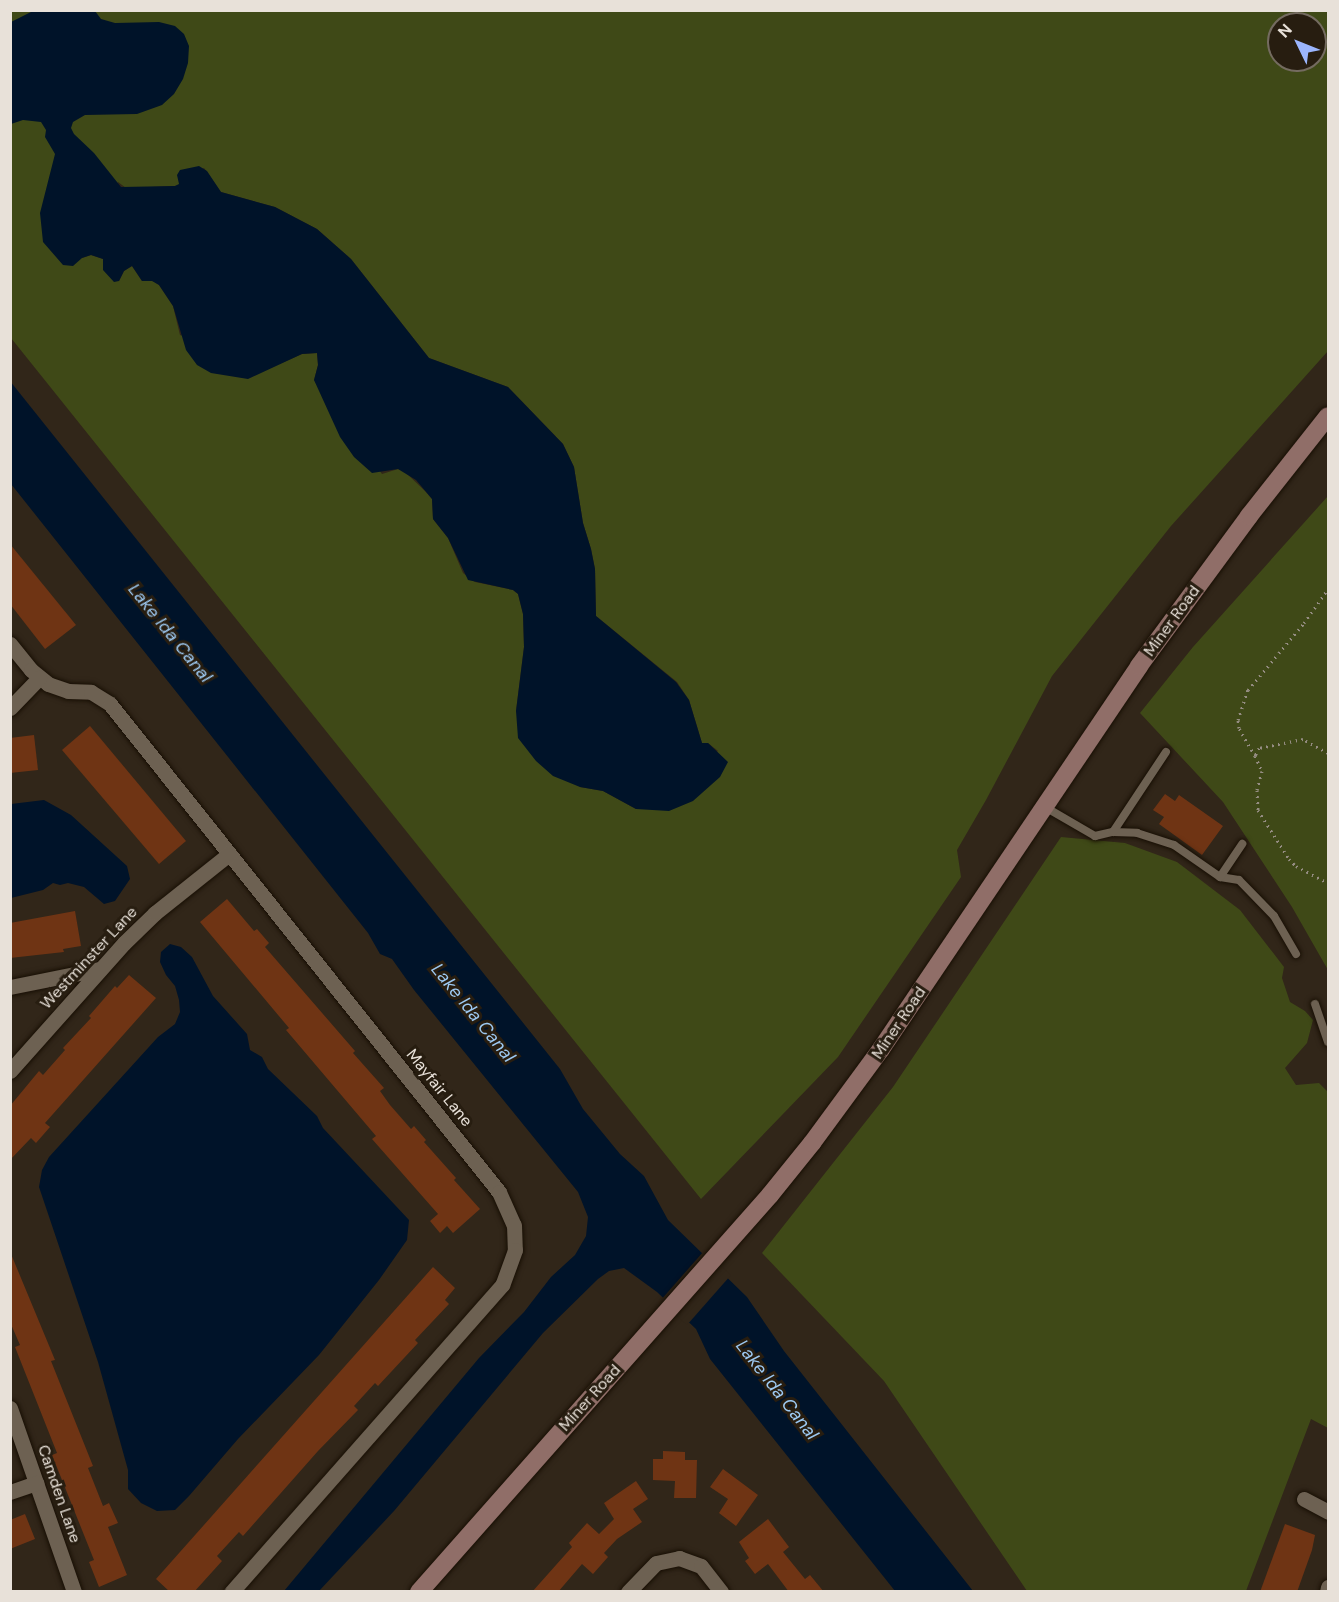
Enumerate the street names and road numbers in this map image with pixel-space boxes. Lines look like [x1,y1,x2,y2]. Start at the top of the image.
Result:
street label: Miner Road [1140,582,1204,660]
street label: Westminster Lane [36,903,142,1013]
street label: Miner Road [868,983,930,1063]
street label: Mayfair Lane [402,1045,476,1131]
street label: Miner Road [555,1361,625,1435]
street label: Camden Lane [33,1442,85,1546]

